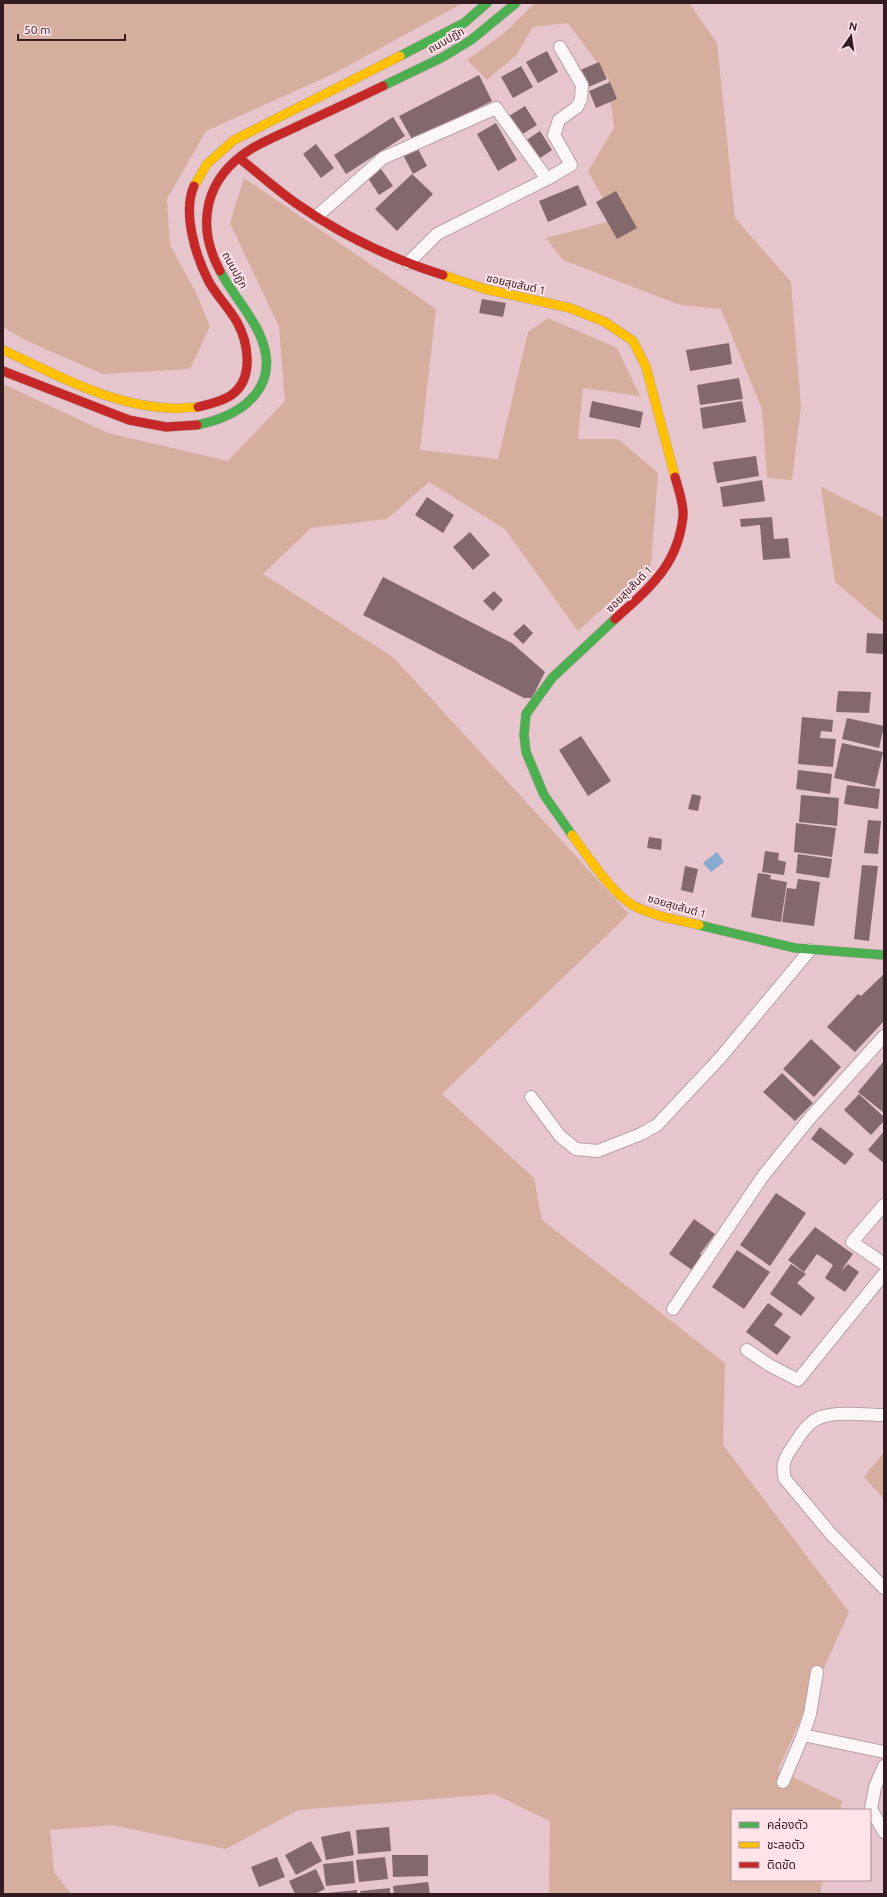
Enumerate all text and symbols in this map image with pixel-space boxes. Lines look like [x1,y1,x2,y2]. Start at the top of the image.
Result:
scale bar [18,16,125,42]
north arrow [831,16,871,56]
text: N [848,19,859,33]
text: 50 m [24,23,51,36]
street label: ถนนปฏัก [426,25,466,55]
street label: ถนนปฏัก [220,250,250,290]
street label: ซอยสุขสันต์ 1 [485,271,547,298]
street label: ซอยสุขสันต์ 1 [604,564,655,615]
street label: ซอยสุขสันต์ 1 [646,892,708,921]
legend [731,1809,871,1881]
text: คล่องตัว [767,1818,808,1831]
text: ชะลอตัว [767,1838,805,1851]
text: ติดขัด [767,1858,796,1871]

